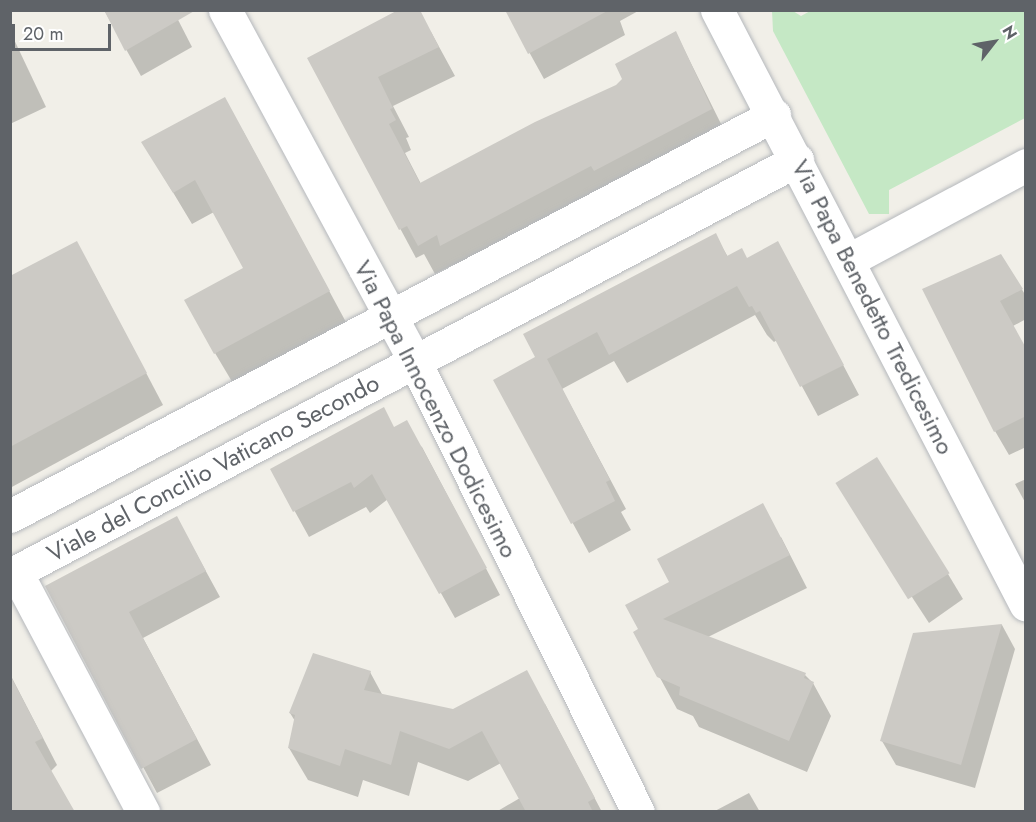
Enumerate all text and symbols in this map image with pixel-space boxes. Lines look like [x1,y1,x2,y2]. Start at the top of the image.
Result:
scale bar [15,12,114,50]
north arrow [964,12,1024,72]
text: 20 m [23,21,63,47]
text: N [997,21,1023,44]
street label: Via Papa Benedetto Tredicesimo [786,155,960,459]
street label: Via Papa Innocenzo Dodicesimo [348,256,524,562]
street label: Viale del Concilio Vaticano Secondo [42,368,384,568]

